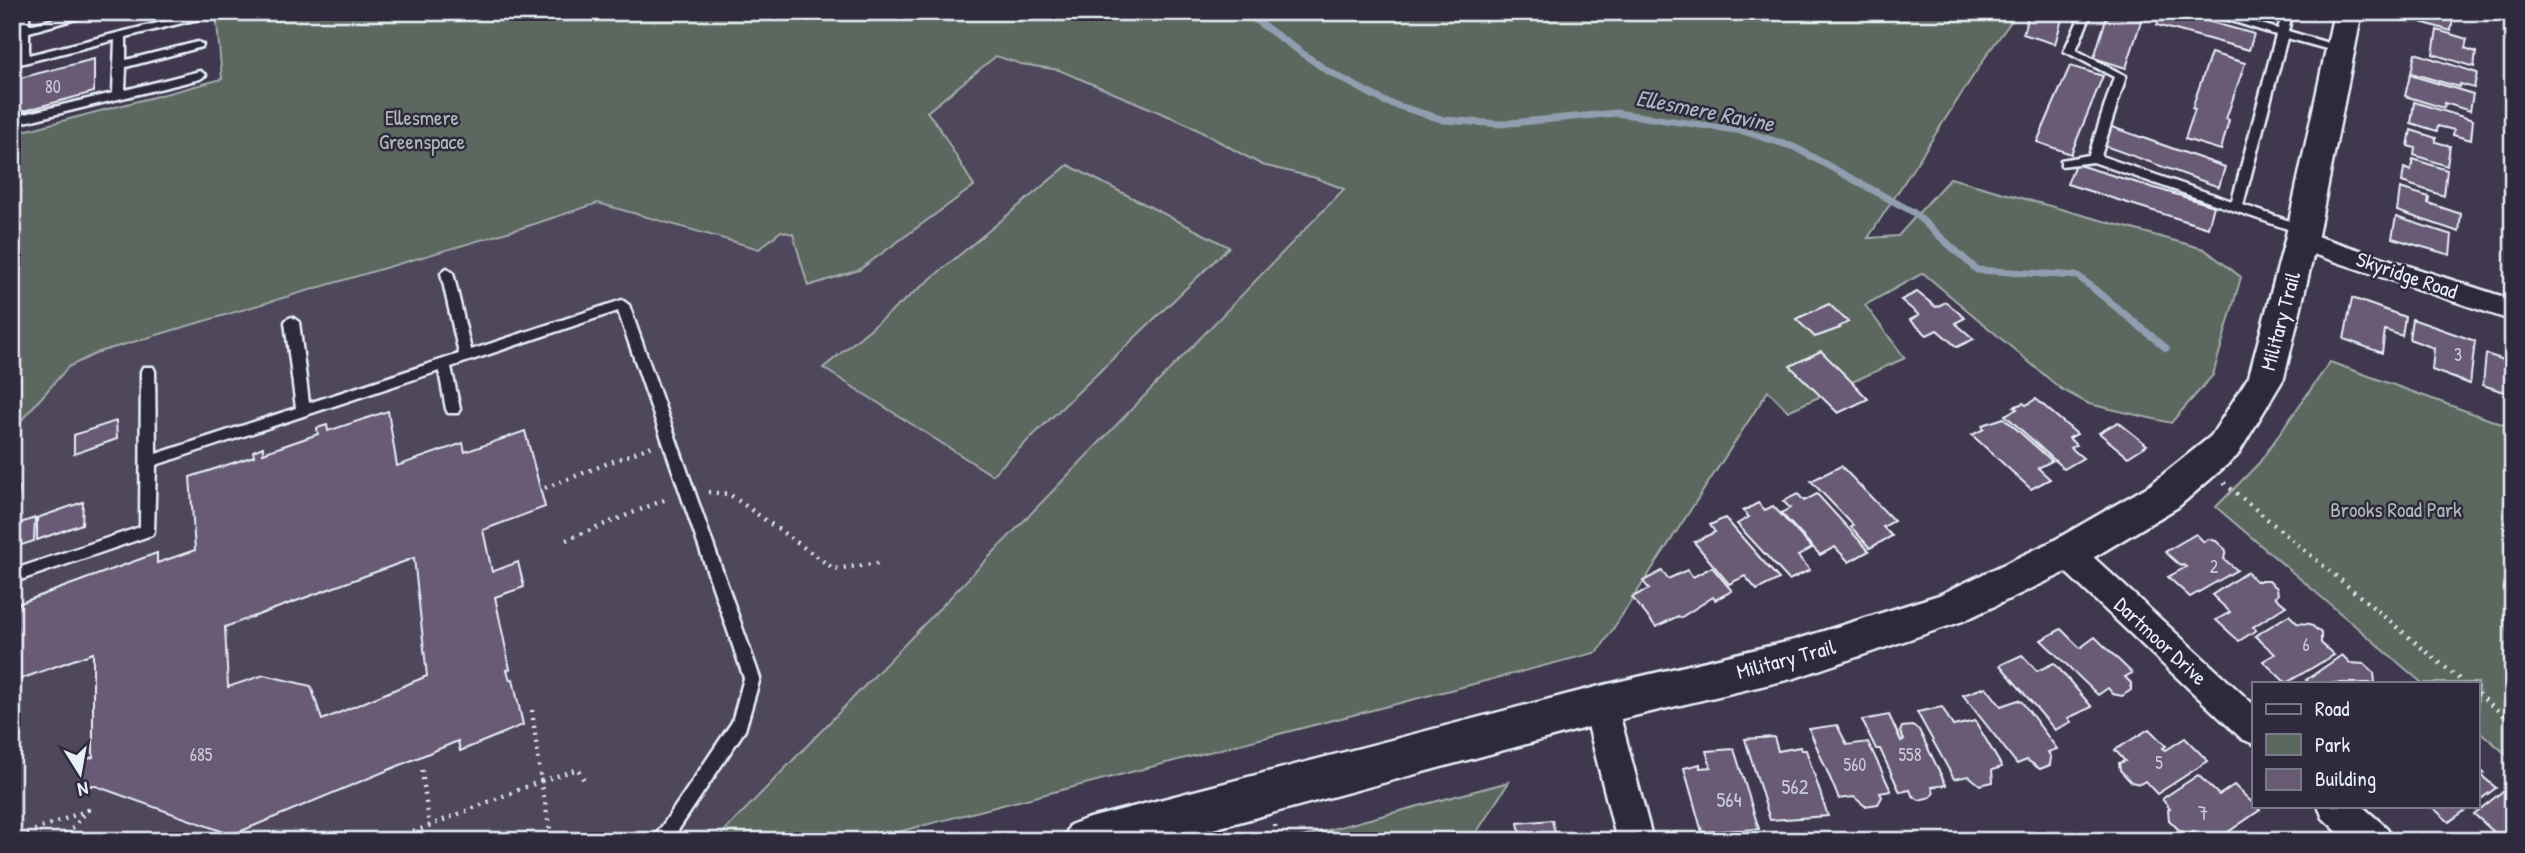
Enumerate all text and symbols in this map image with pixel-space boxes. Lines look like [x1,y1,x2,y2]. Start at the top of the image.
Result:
house number: 80 [45,74,61,99]
water label: Ellesmere Ravine [1634,81,1777,139]
park label: Ellesmere Greenspace [379,103,465,156]
street label: Skyridge Road [2353,244,2461,306]
street label: Military Trail [2253,268,2307,374]
house number: 3 [2454,342,2462,367]
park label: Brooks Road Park [2330,495,2462,524]
house number: 2 [2210,554,2219,579]
street label: Dartmoor Drive [2108,590,2214,692]
street label: Military Trail [1733,632,1839,686]
house number: 6 [2302,632,2310,657]
legend [2252,682,2480,808]
text: Road [2315,694,2349,723]
text: Park [2315,730,2350,759]
north arrow [46,738,116,808]
house number: 685 [190,742,213,767]
house number: 558 [1898,742,1922,767]
house number: 5 [2155,750,2163,775]
house number: 560 [1844,752,1866,777]
text: Building [2315,764,2376,793]
house number: 562 [1781,772,1809,801]
text: N [76,776,91,803]
house number: 564 [1716,785,1742,814]
house number: 7 [2198,798,2208,827]

